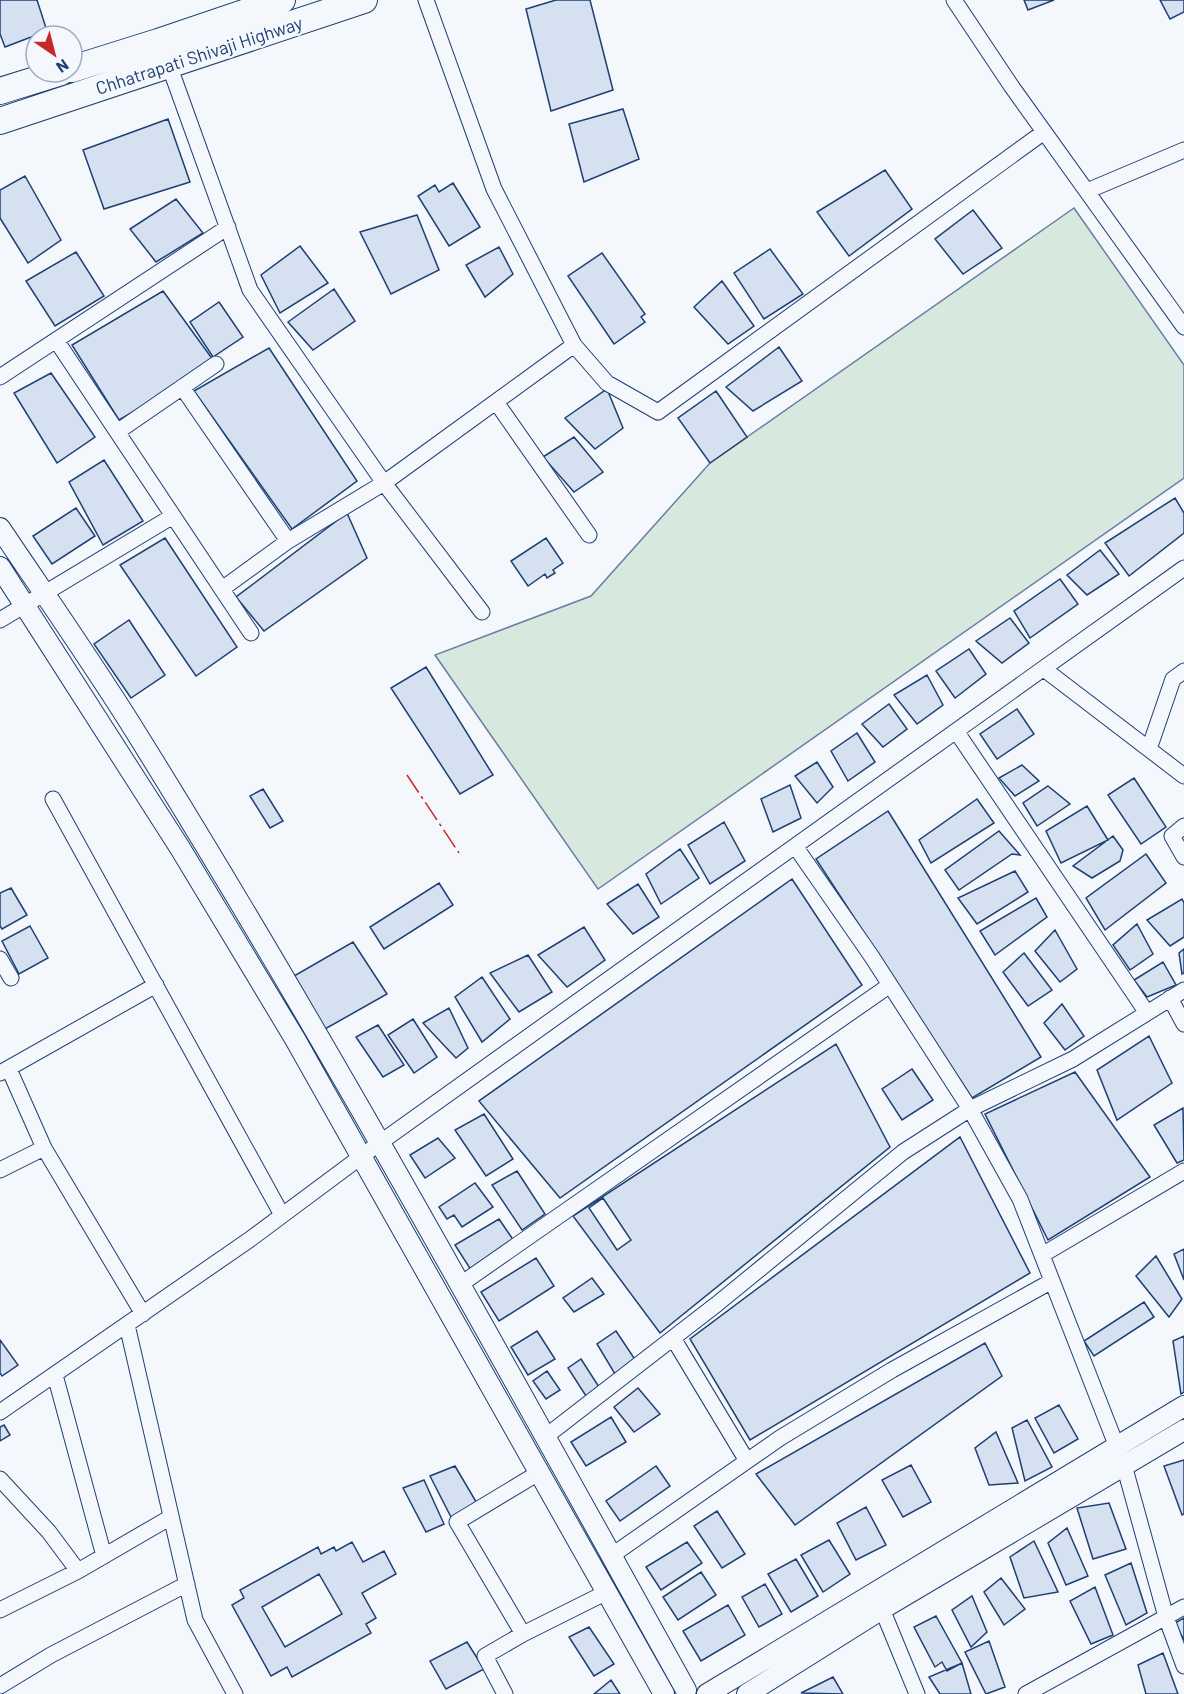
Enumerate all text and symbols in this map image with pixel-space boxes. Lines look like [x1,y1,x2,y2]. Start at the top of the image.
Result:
street label: Chhatrapati Shivaji Highway [93,11,305,99]
north arrow [24,24,84,84]
text: N [53,56,73,78]

